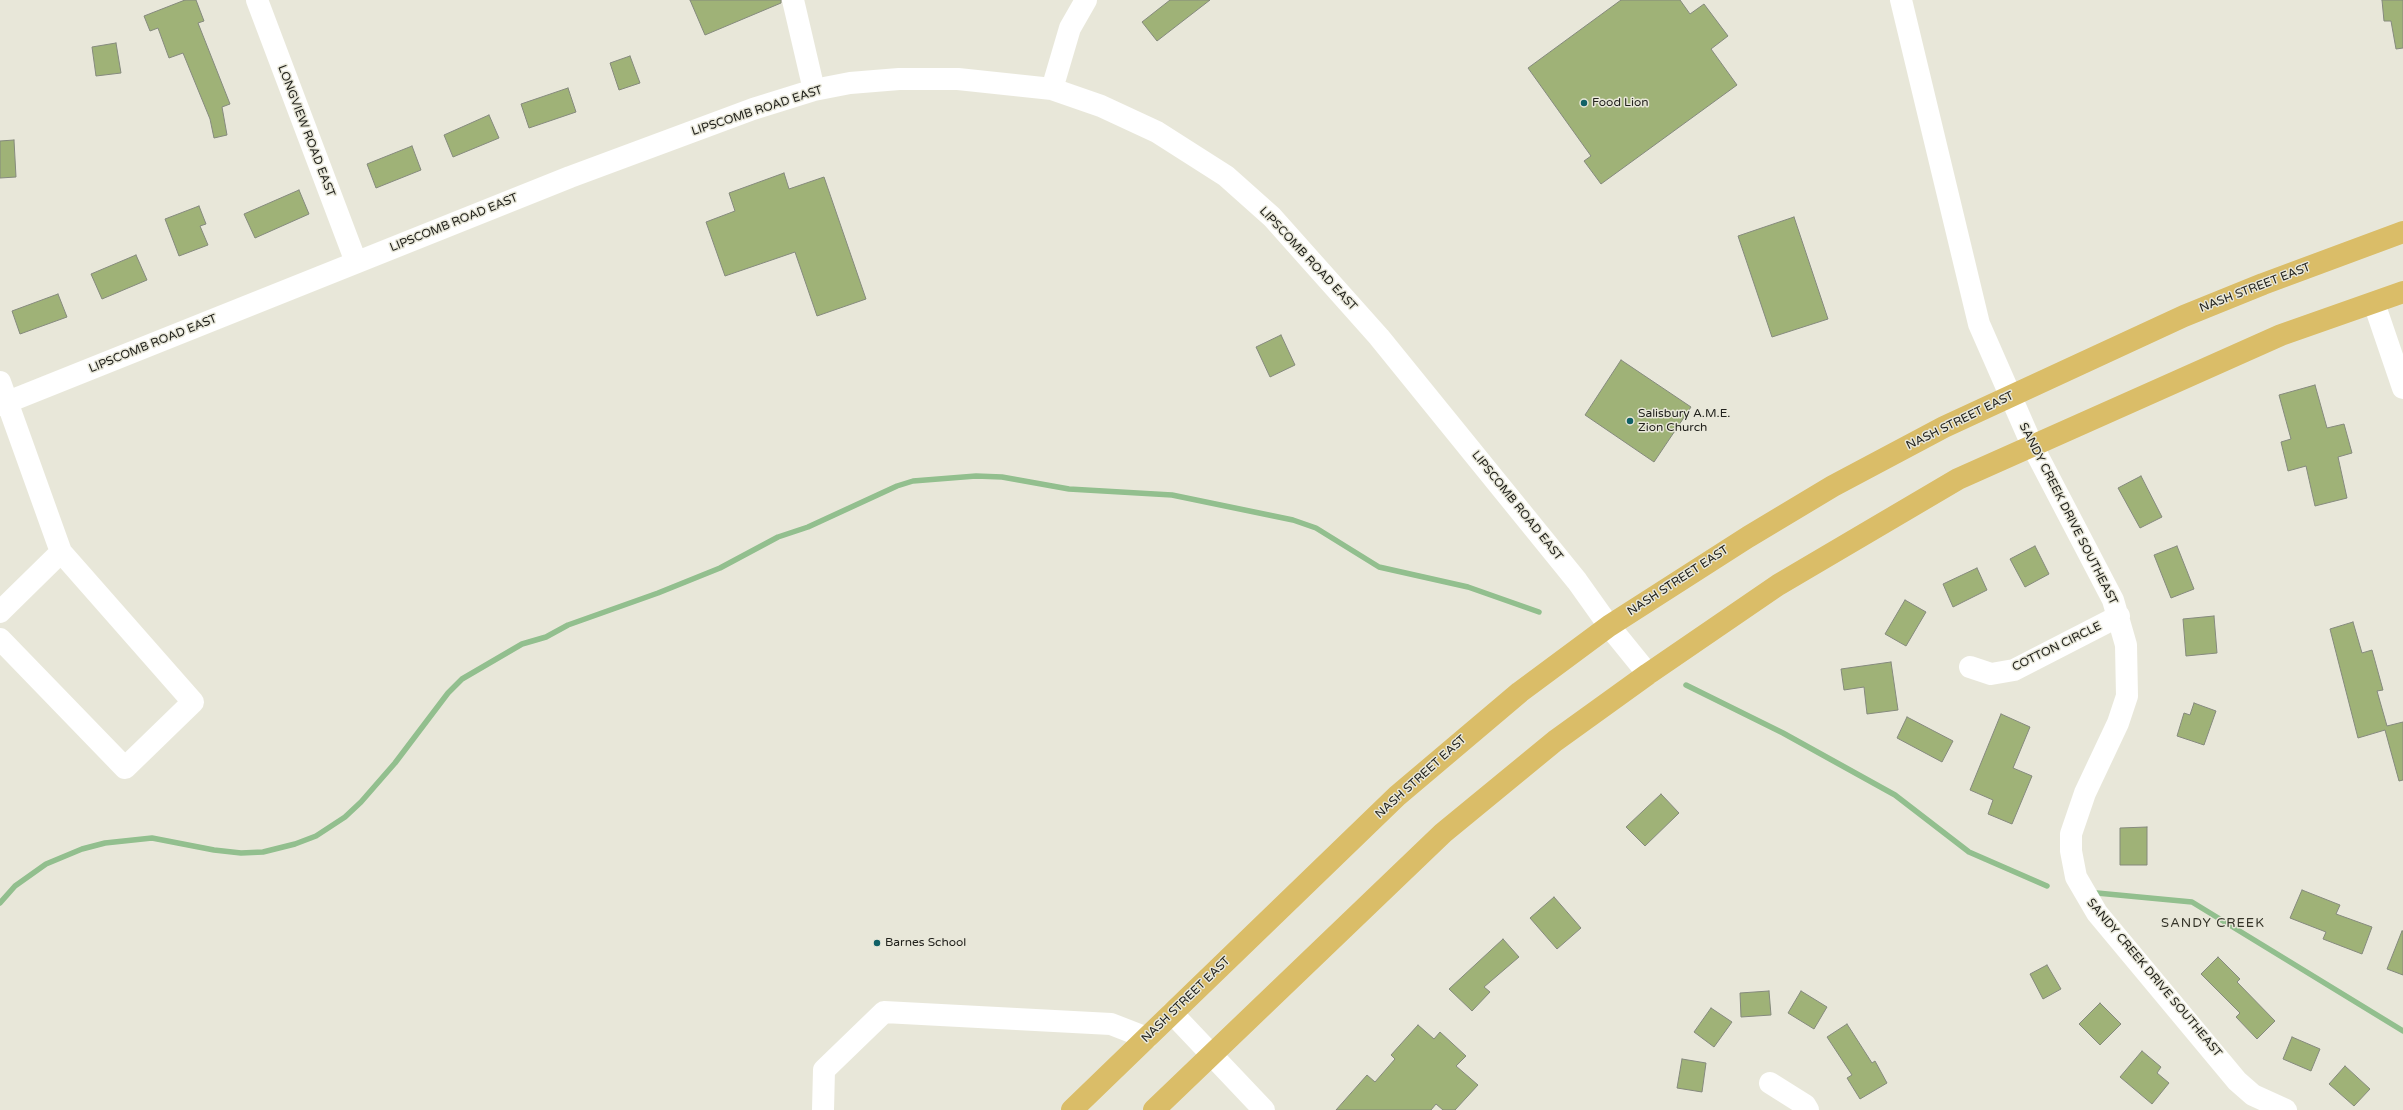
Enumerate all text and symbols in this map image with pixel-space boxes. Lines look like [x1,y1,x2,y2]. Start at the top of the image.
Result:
street label: LONGVIEW ROAD EAST [274,63,338,199]
street label: LIPSCOMB ROAD EAST [690,83,824,139]
place label: Food Lion [1592,96,1649,110]
marker: Food Lion [1579,98,1589,108]
street label: LIPSCOMB ROAD EAST [388,191,520,255]
street label: LIPSCOMB ROAD EAST [1256,204,1360,314]
street label: NASH STREET EAST [2198,260,2312,316]
street label: LIPSCOMB ROAD EAST [87,312,219,376]
street label: NASH STREET EAST [1904,389,2016,453]
place label: Salisbury A.M.E. Zion Church [1638,407,1730,435]
marker: Salisbury A.M.E. Zion Church [1625,416,1635,426]
street label: SANDY CREEK DRIVE SOUTHEAST [2016,421,2120,607]
street label: LIPSCOMB ROAD EAST [1468,448,1566,564]
street label: NASH STREET EAST [1625,543,1731,619]
street label: COTTON CIRCLE [2010,619,2104,675]
street label: NASH STREET EAST [1372,732,1470,822]
street label: SANDY CREEK DRIVE SOUTHEAST [2083,896,2225,1060]
district label: SANDY CREEK [2161,916,2265,932]
place label: Barnes School [885,936,966,950]
marker: Barnes School [872,938,882,948]
street label: NASH STREET EAST [1139,954,1233,1046]

